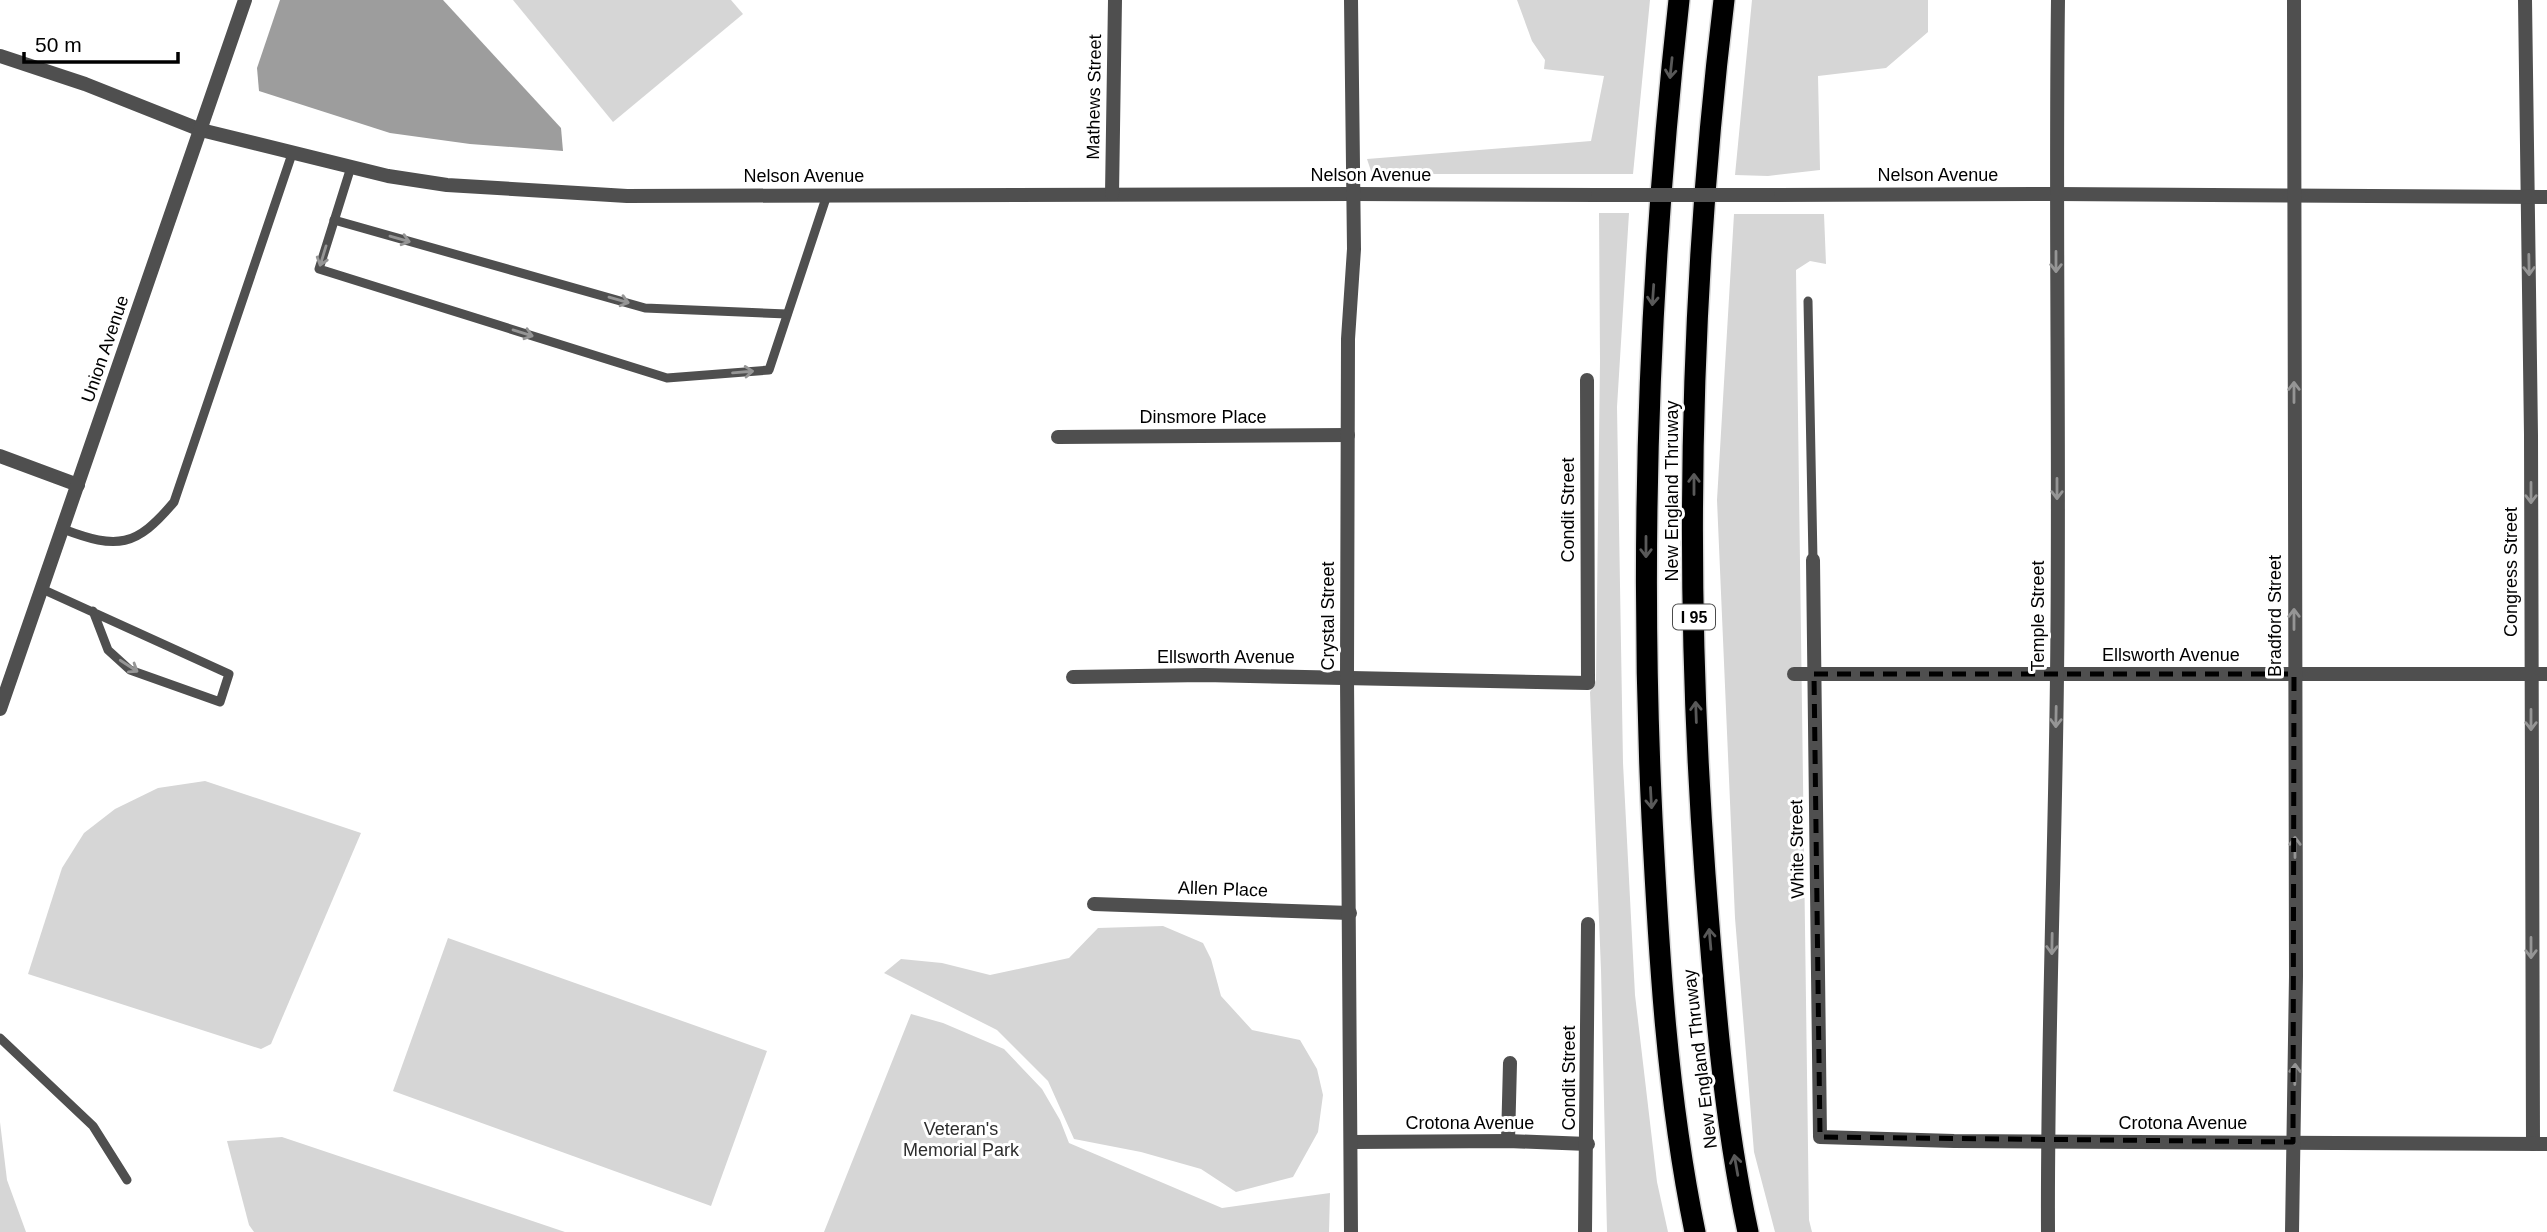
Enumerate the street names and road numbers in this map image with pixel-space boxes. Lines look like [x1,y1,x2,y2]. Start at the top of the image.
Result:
street label: Mathews Street [1083,34,1105,160]
street label: Nelson Avenue [1311,165,1431,185]
street label: Nelson Avenue [1878,165,1998,185]
street label: Nelson Avenue [744,166,864,186]
street label: Union Avenue [77,293,133,405]
street label: New England Thruway [1662,401,1682,581]
street label: Dinsmore Place [1139,407,1267,427]
street label: Condit Street [1558,457,1578,563]
street label: Congress Street [2501,507,2521,637]
street label: Bradford Street [2265,555,2285,677]
street label: Temple Street [2028,560,2048,672]
street label: Crystal Street [1318,561,1338,671]
road number: I 95 [1673,604,1715,630]
street label: Ellsworth Avenue [2102,645,2240,665]
street label: Ellsworth Avenue [1157,647,1295,667]
street label: White Street [1786,799,1808,899]
street label: Allen Place [1178,877,1268,901]
street label: New England Thruway [1679,968,1721,1150]
street label: Condit Street [1559,1025,1579,1131]
street label: Crotona Avenue [1406,1113,1534,1133]
street label: Crotona Avenue [2119,1113,2247,1133]

